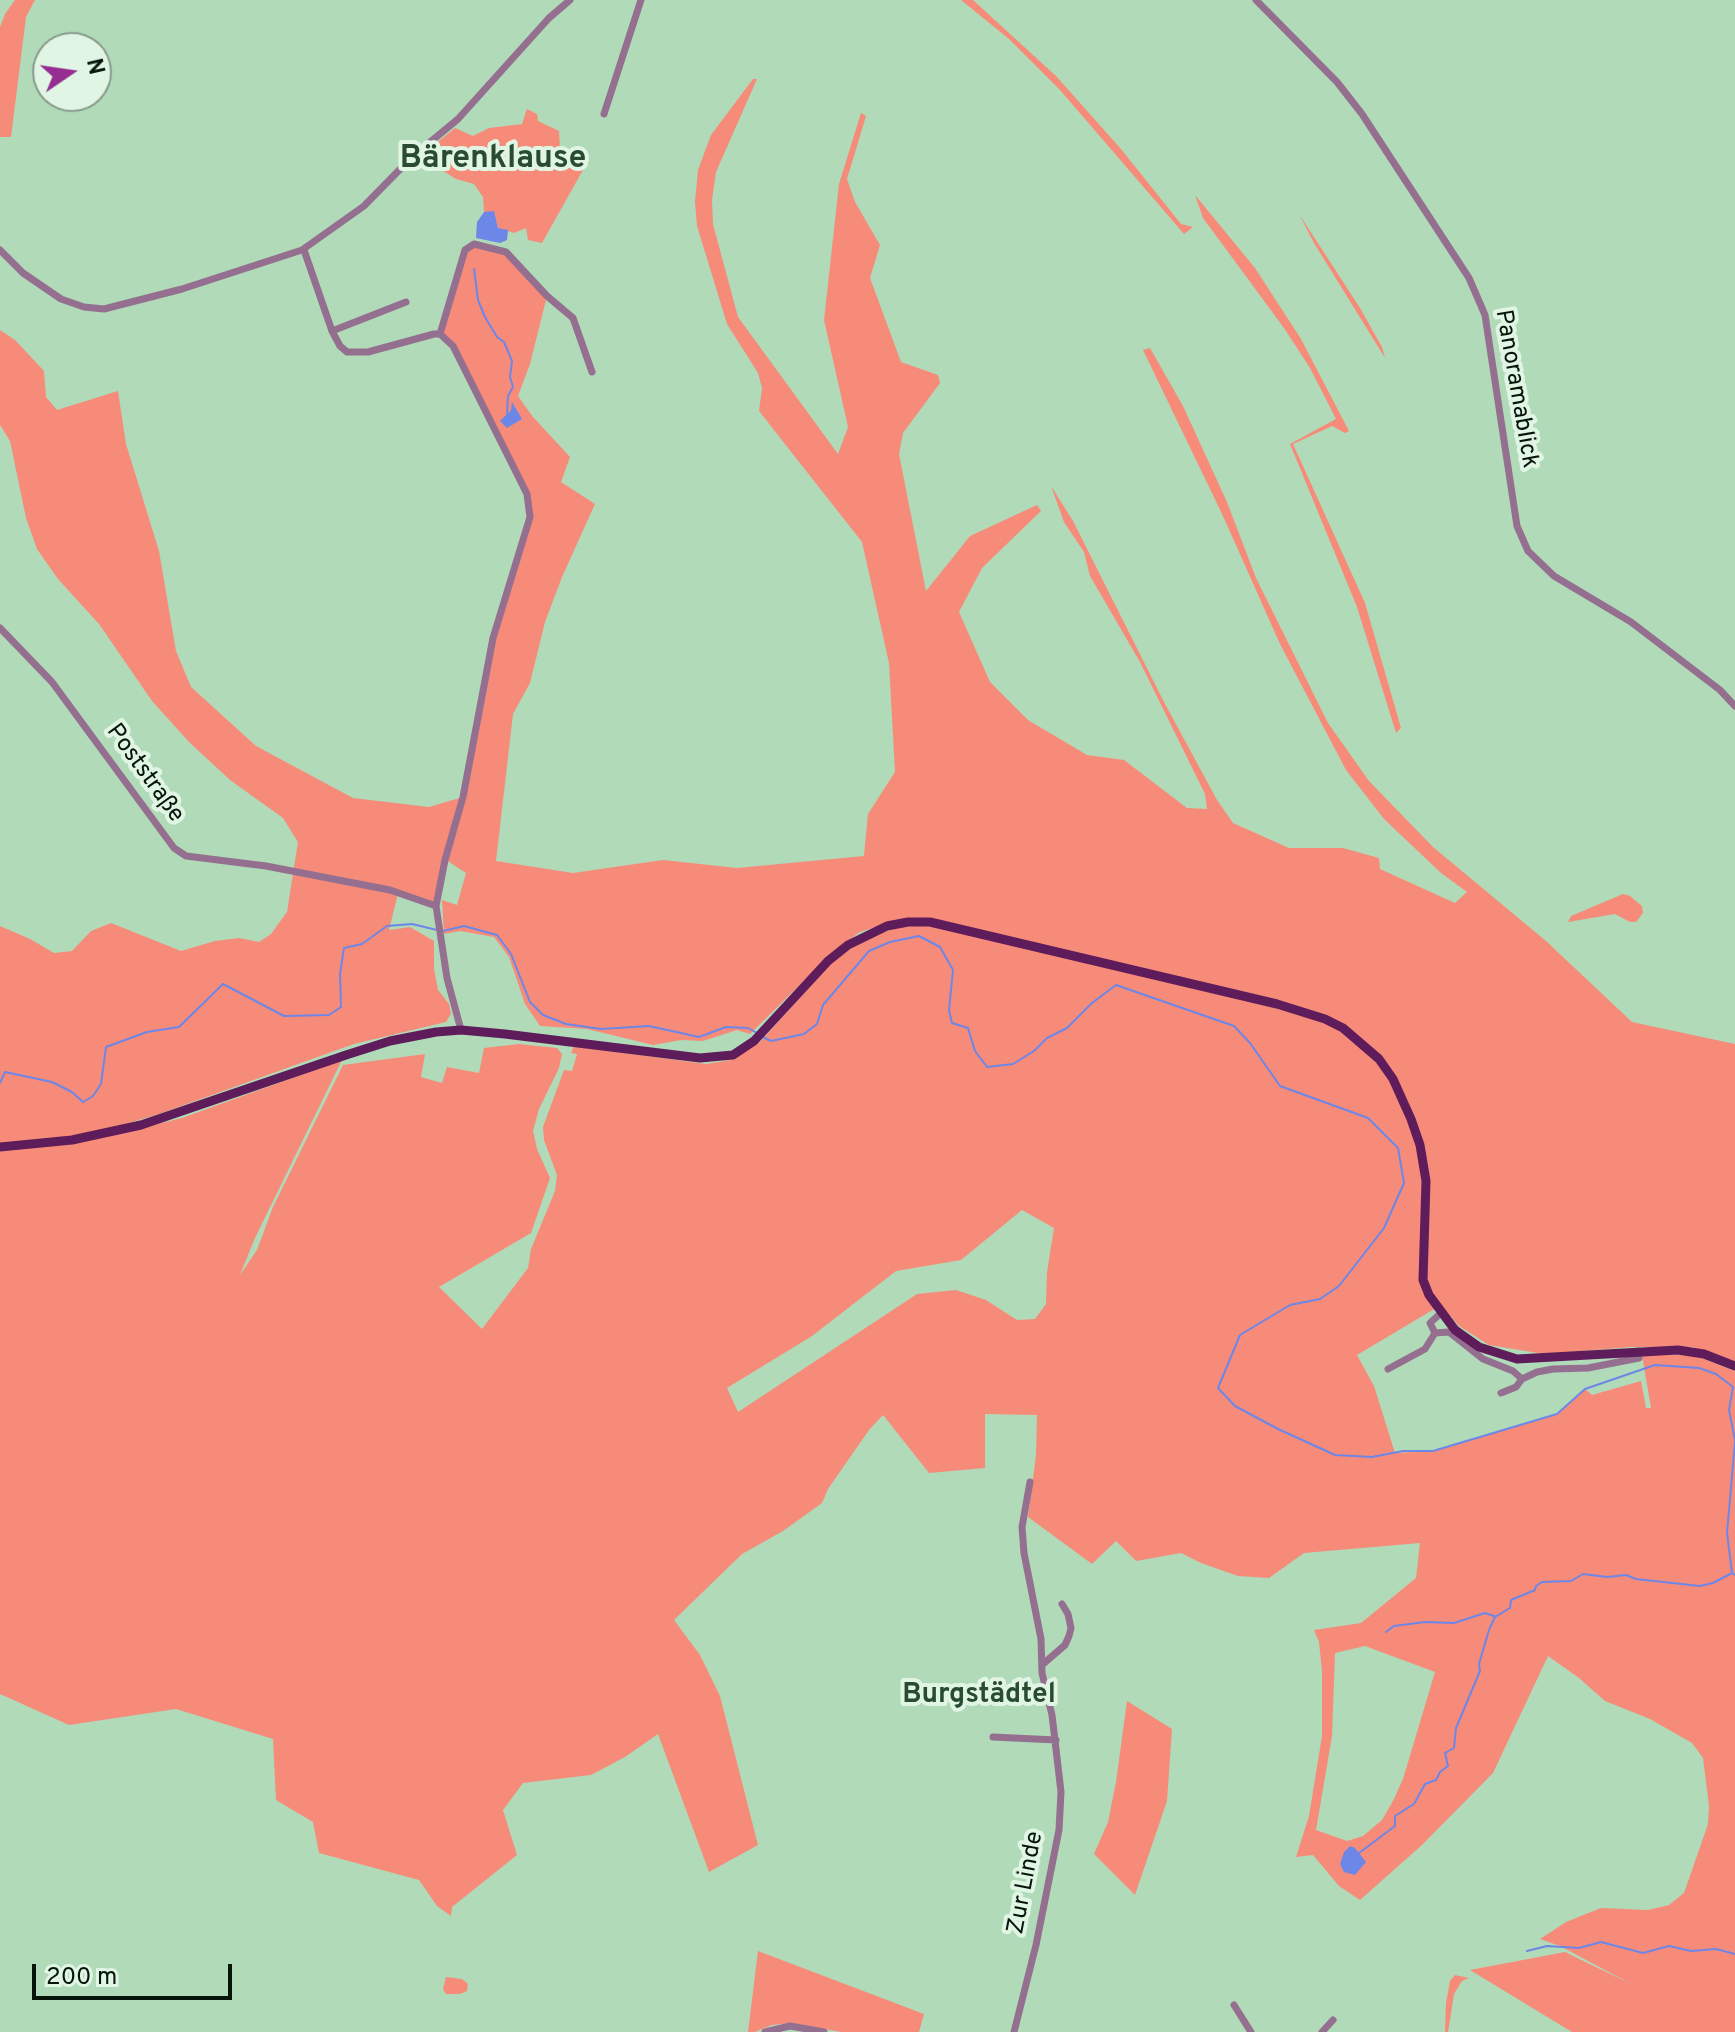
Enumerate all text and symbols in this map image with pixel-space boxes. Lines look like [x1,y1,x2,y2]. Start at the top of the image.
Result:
north arrow [32,32,112,112]
text: N [79,56,109,78]
district label: Bärenklause [400,142,586,180]
street label: Panoramablick [1487,308,1543,470]
street label: Poststraße [99,719,189,829]
district label: Burgstädtel [902,1679,1056,1713]
street label: Zur Linde [1003,1829,1051,1937]
scale bar [36,1948,236,1998]
text: 200 m [46,1963,117,1993]

